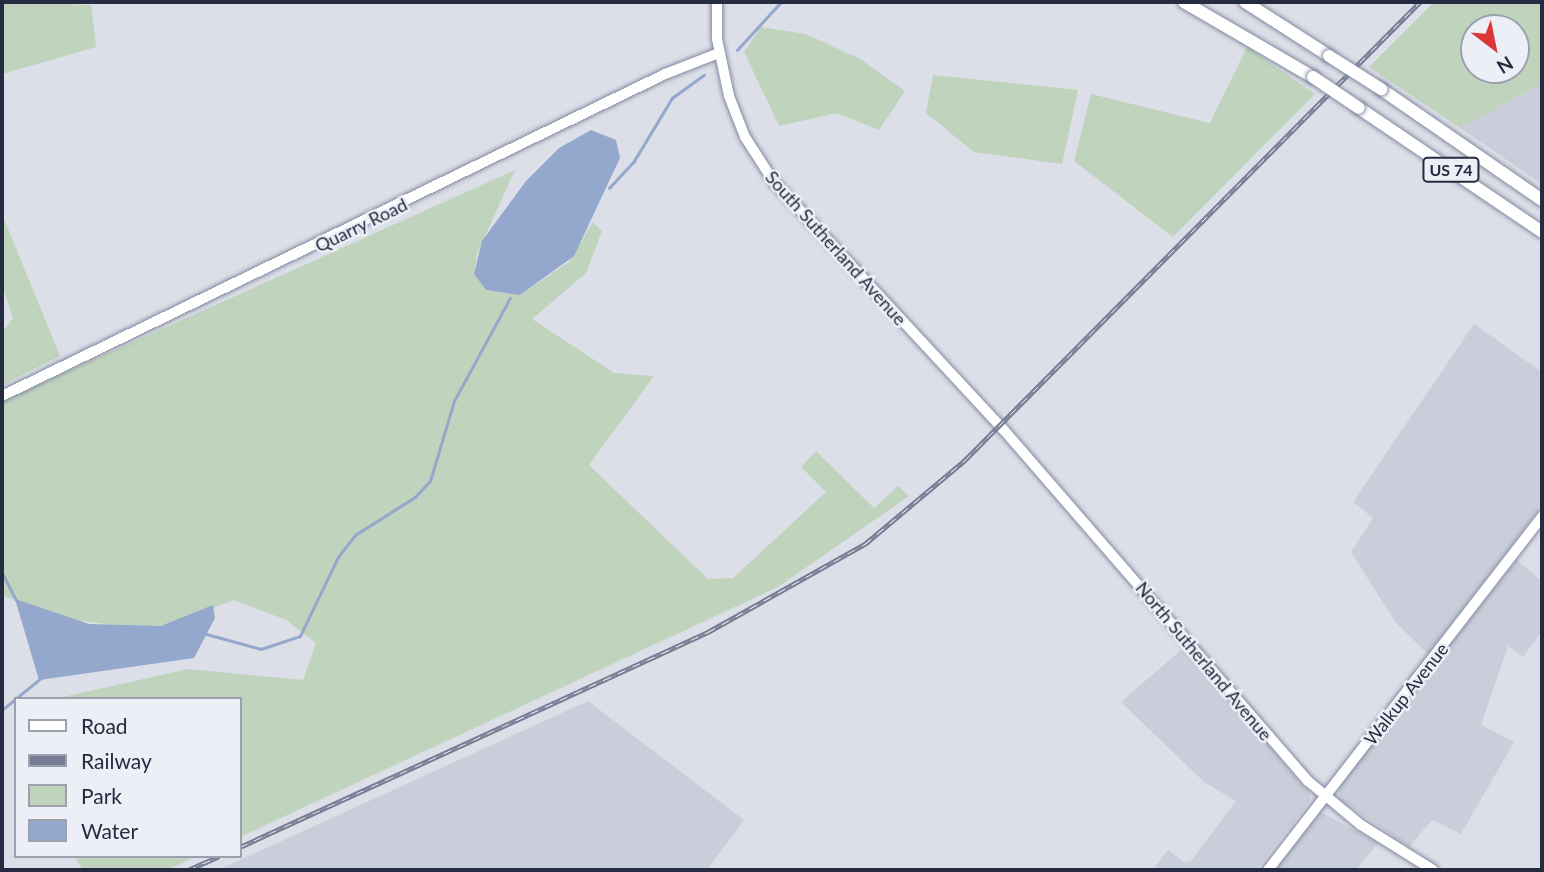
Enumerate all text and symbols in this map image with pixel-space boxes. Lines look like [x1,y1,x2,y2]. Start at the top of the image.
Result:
north arrow [1460,14,1530,84]
text: N [1493,52,1518,79]
road number: US 74 [1421,158,1481,182]
street label: South Sutherland Avenue [761,166,911,330]
street label: Quarry Road [311,193,411,257]
street label: North Sutherland Avenue [1131,577,1277,745]
street label: Walkup Avenue [1359,638,1453,750]
legend [14,697,242,858]
text: Road [81,713,128,738]
text: Railway [81,748,152,773]
text: Park [81,783,122,808]
text: Water [81,818,138,843]

